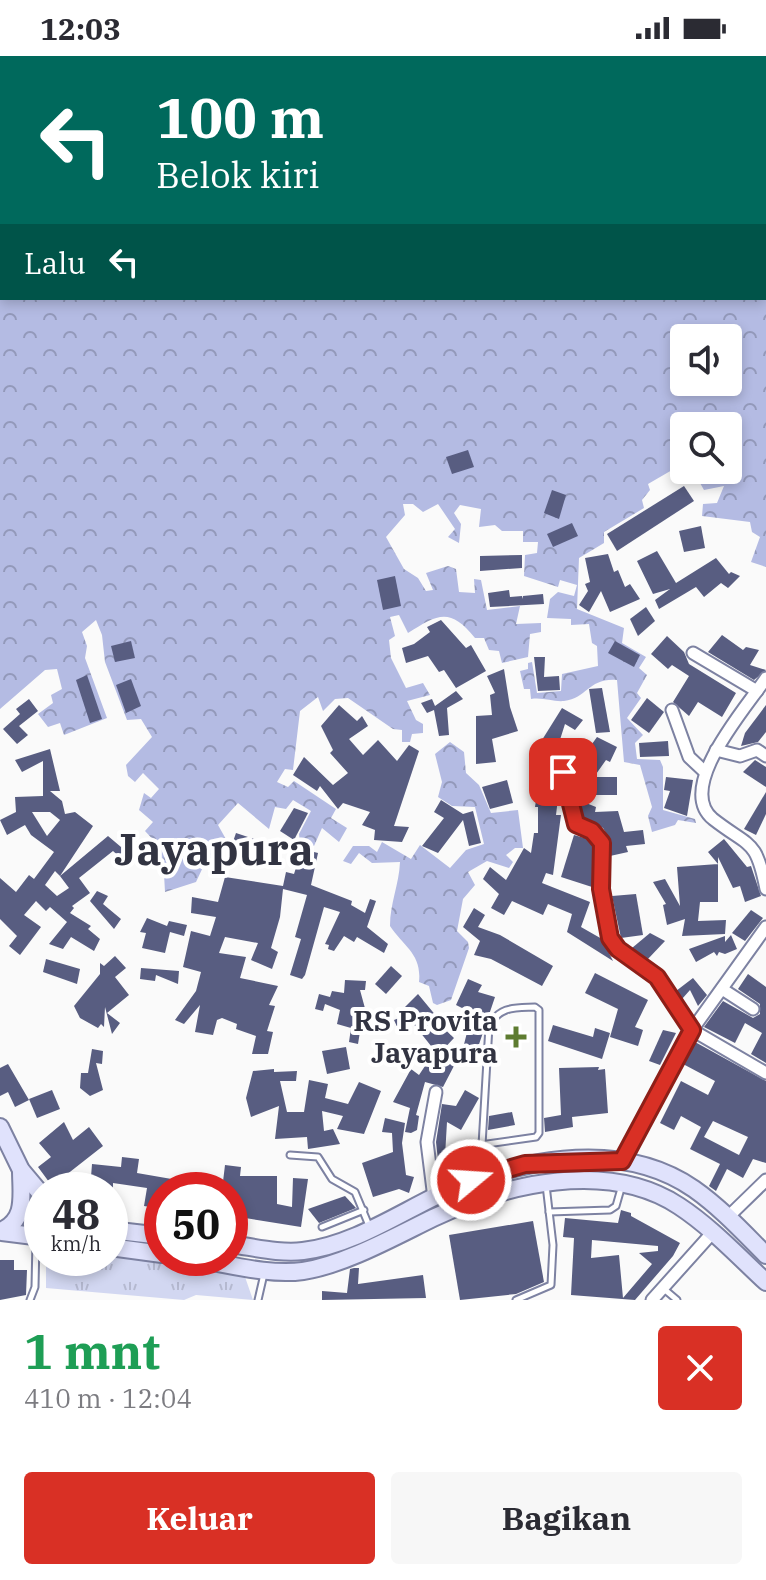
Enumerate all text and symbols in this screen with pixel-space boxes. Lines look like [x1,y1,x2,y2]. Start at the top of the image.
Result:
text: 12:03 [40,9,121,48]
text: 100 m [156,81,324,153]
icon: left [24,88,128,192]
text: Belok kiri [156,151,320,198]
icon: left [102,240,146,284]
text: Lalu [24,243,86,282]
map controls [670,324,742,484]
button: sound [670,324,742,396]
button: search [670,412,742,484]
pin [529,738,597,806]
icon: arrive [541,750,585,794]
district label: Jayapura [114,820,314,877]
place label: RS Provita Jayapura [353,1002,498,1071]
marker: RS Provita Jayapura [505,1026,527,1048]
position arrow [429,1138,513,1222]
speed limit sign: 50 [144,1172,248,1276]
text: 48 [52,1188,100,1240]
text: km/h [51,1230,101,1257]
text: 1 mnt [24,1320,160,1382]
button: close [658,1326,742,1410]
text: 410 m · 12:04 [24,1381,192,1415]
button: Keluar [24,1472,375,1564]
button: Bagikan [391,1472,742,1564]

